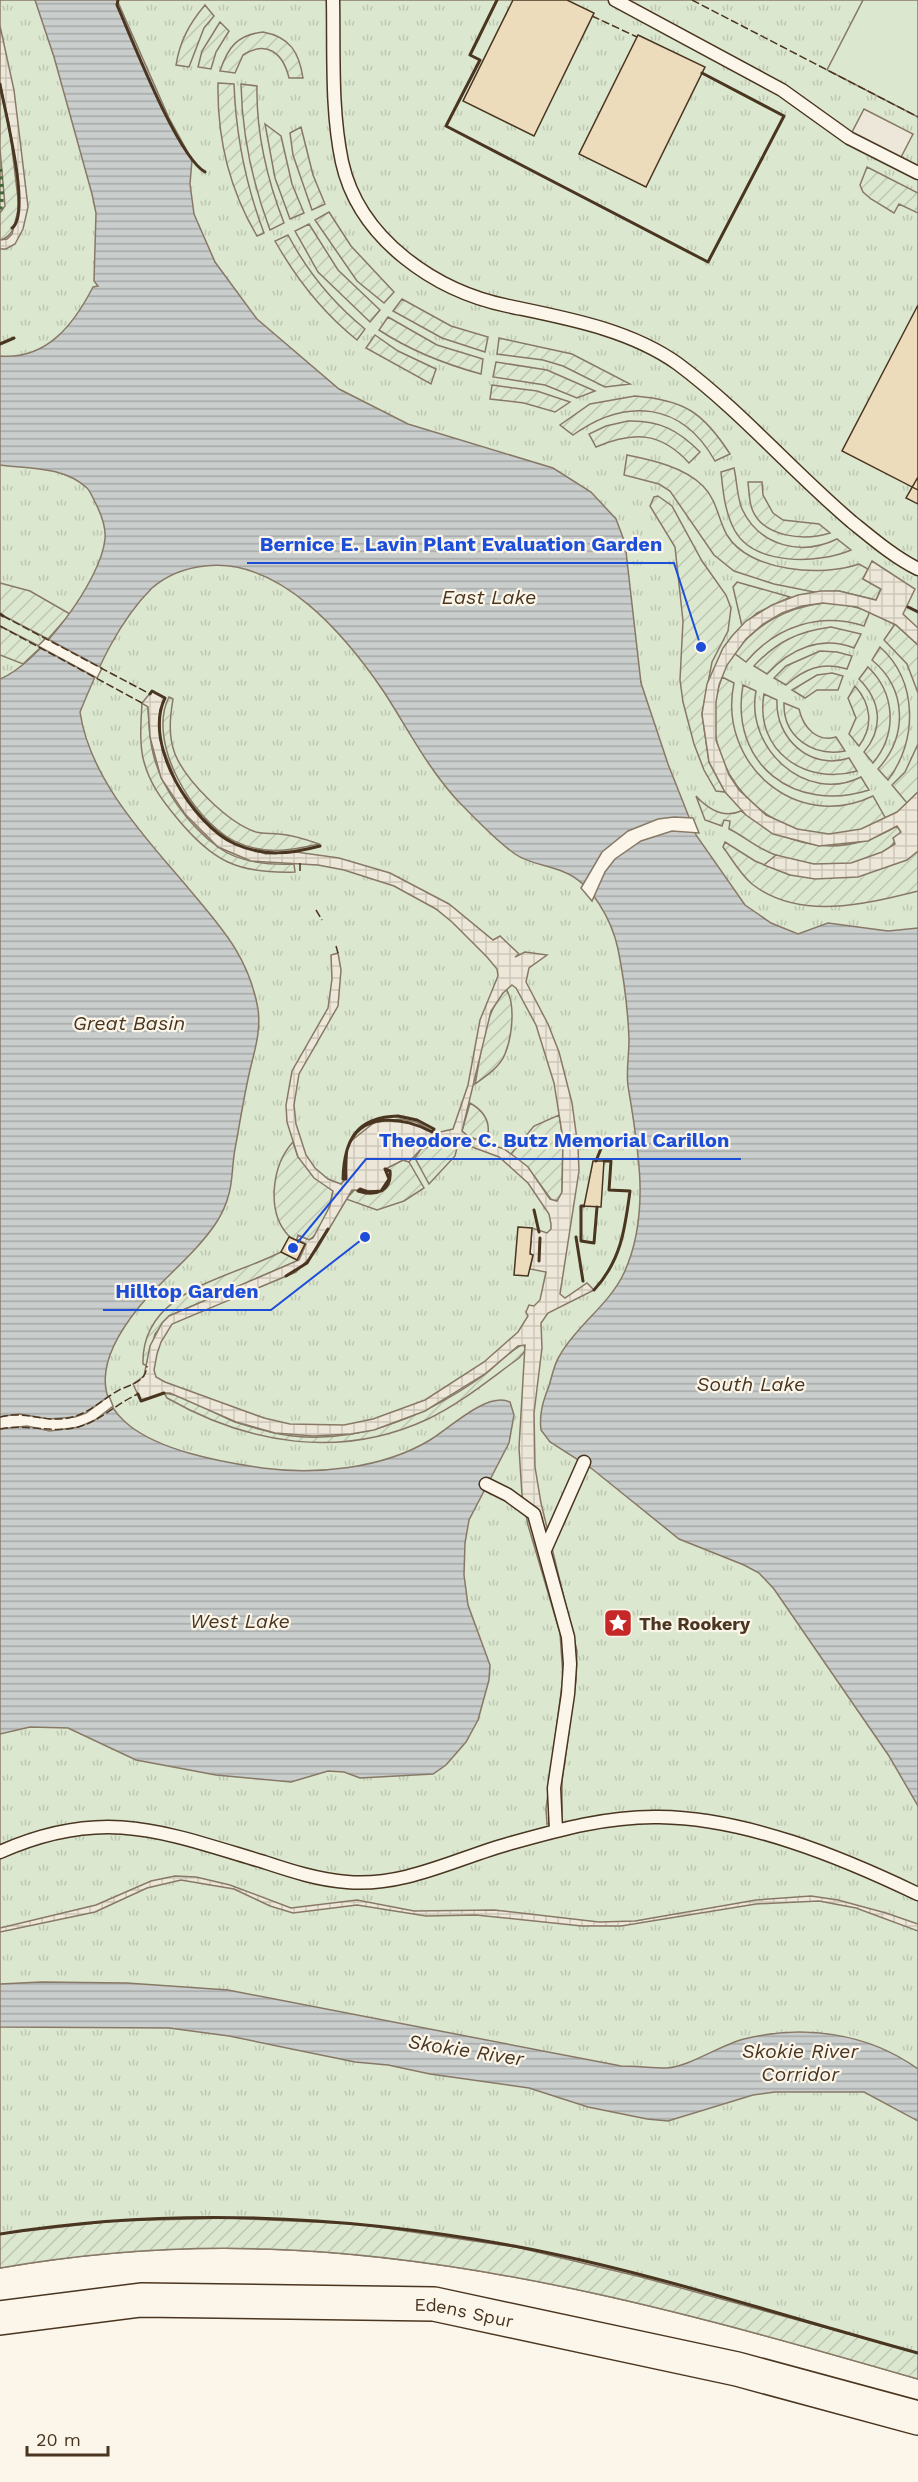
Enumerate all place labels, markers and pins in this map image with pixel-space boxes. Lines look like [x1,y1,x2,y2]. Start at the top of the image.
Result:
callout: Bernice E. Lavin Plant Evaluation Garden [247,525,674,563]
callout: Theodore C. Butz Memorial Carillon [366,1121,741,1159]
callout: Hilltop Garden [103,1272,271,1310]
place icon: The Rookery [602,1607,634,1639]
place label: The Rookery [639,1613,751,1634]

